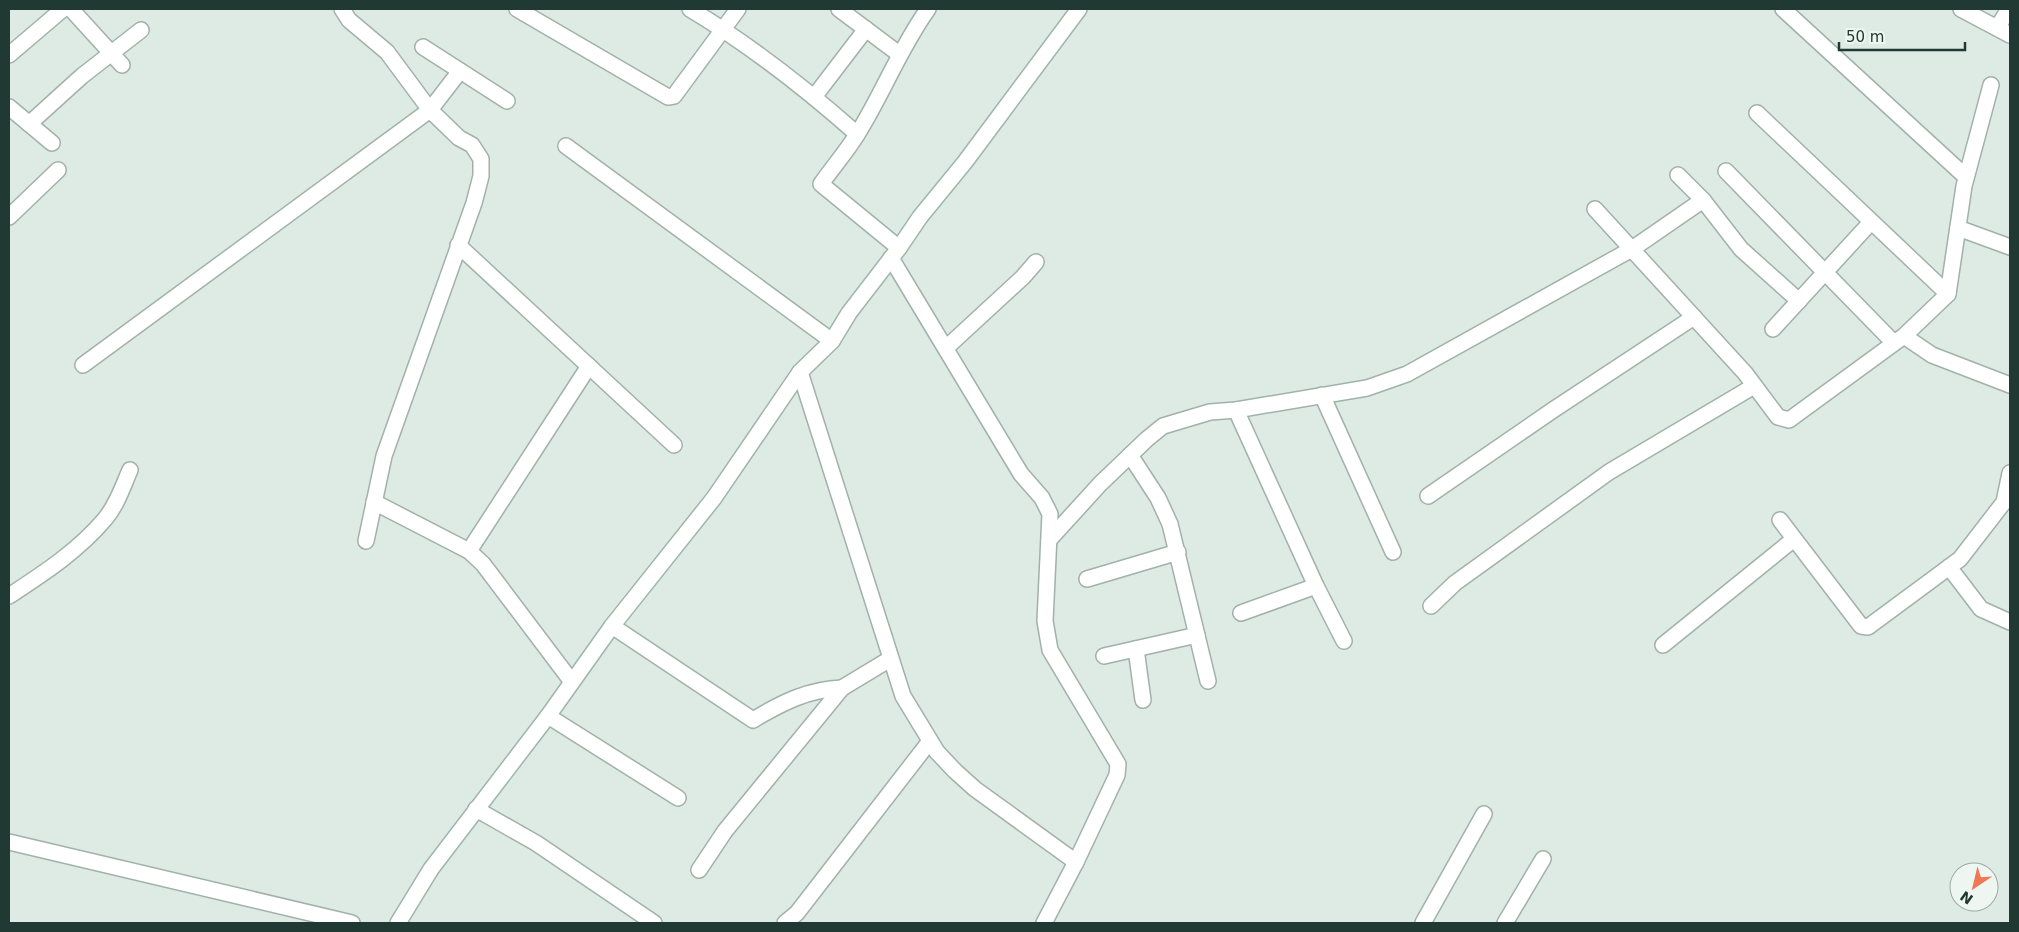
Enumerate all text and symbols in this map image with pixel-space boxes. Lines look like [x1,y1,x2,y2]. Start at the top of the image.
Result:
scale bar [1839,20,1965,52]
text: 50 m [1846,28,1884,46]
north arrow [1949,862,1999,912]
text: N [1957,888,1976,908]

